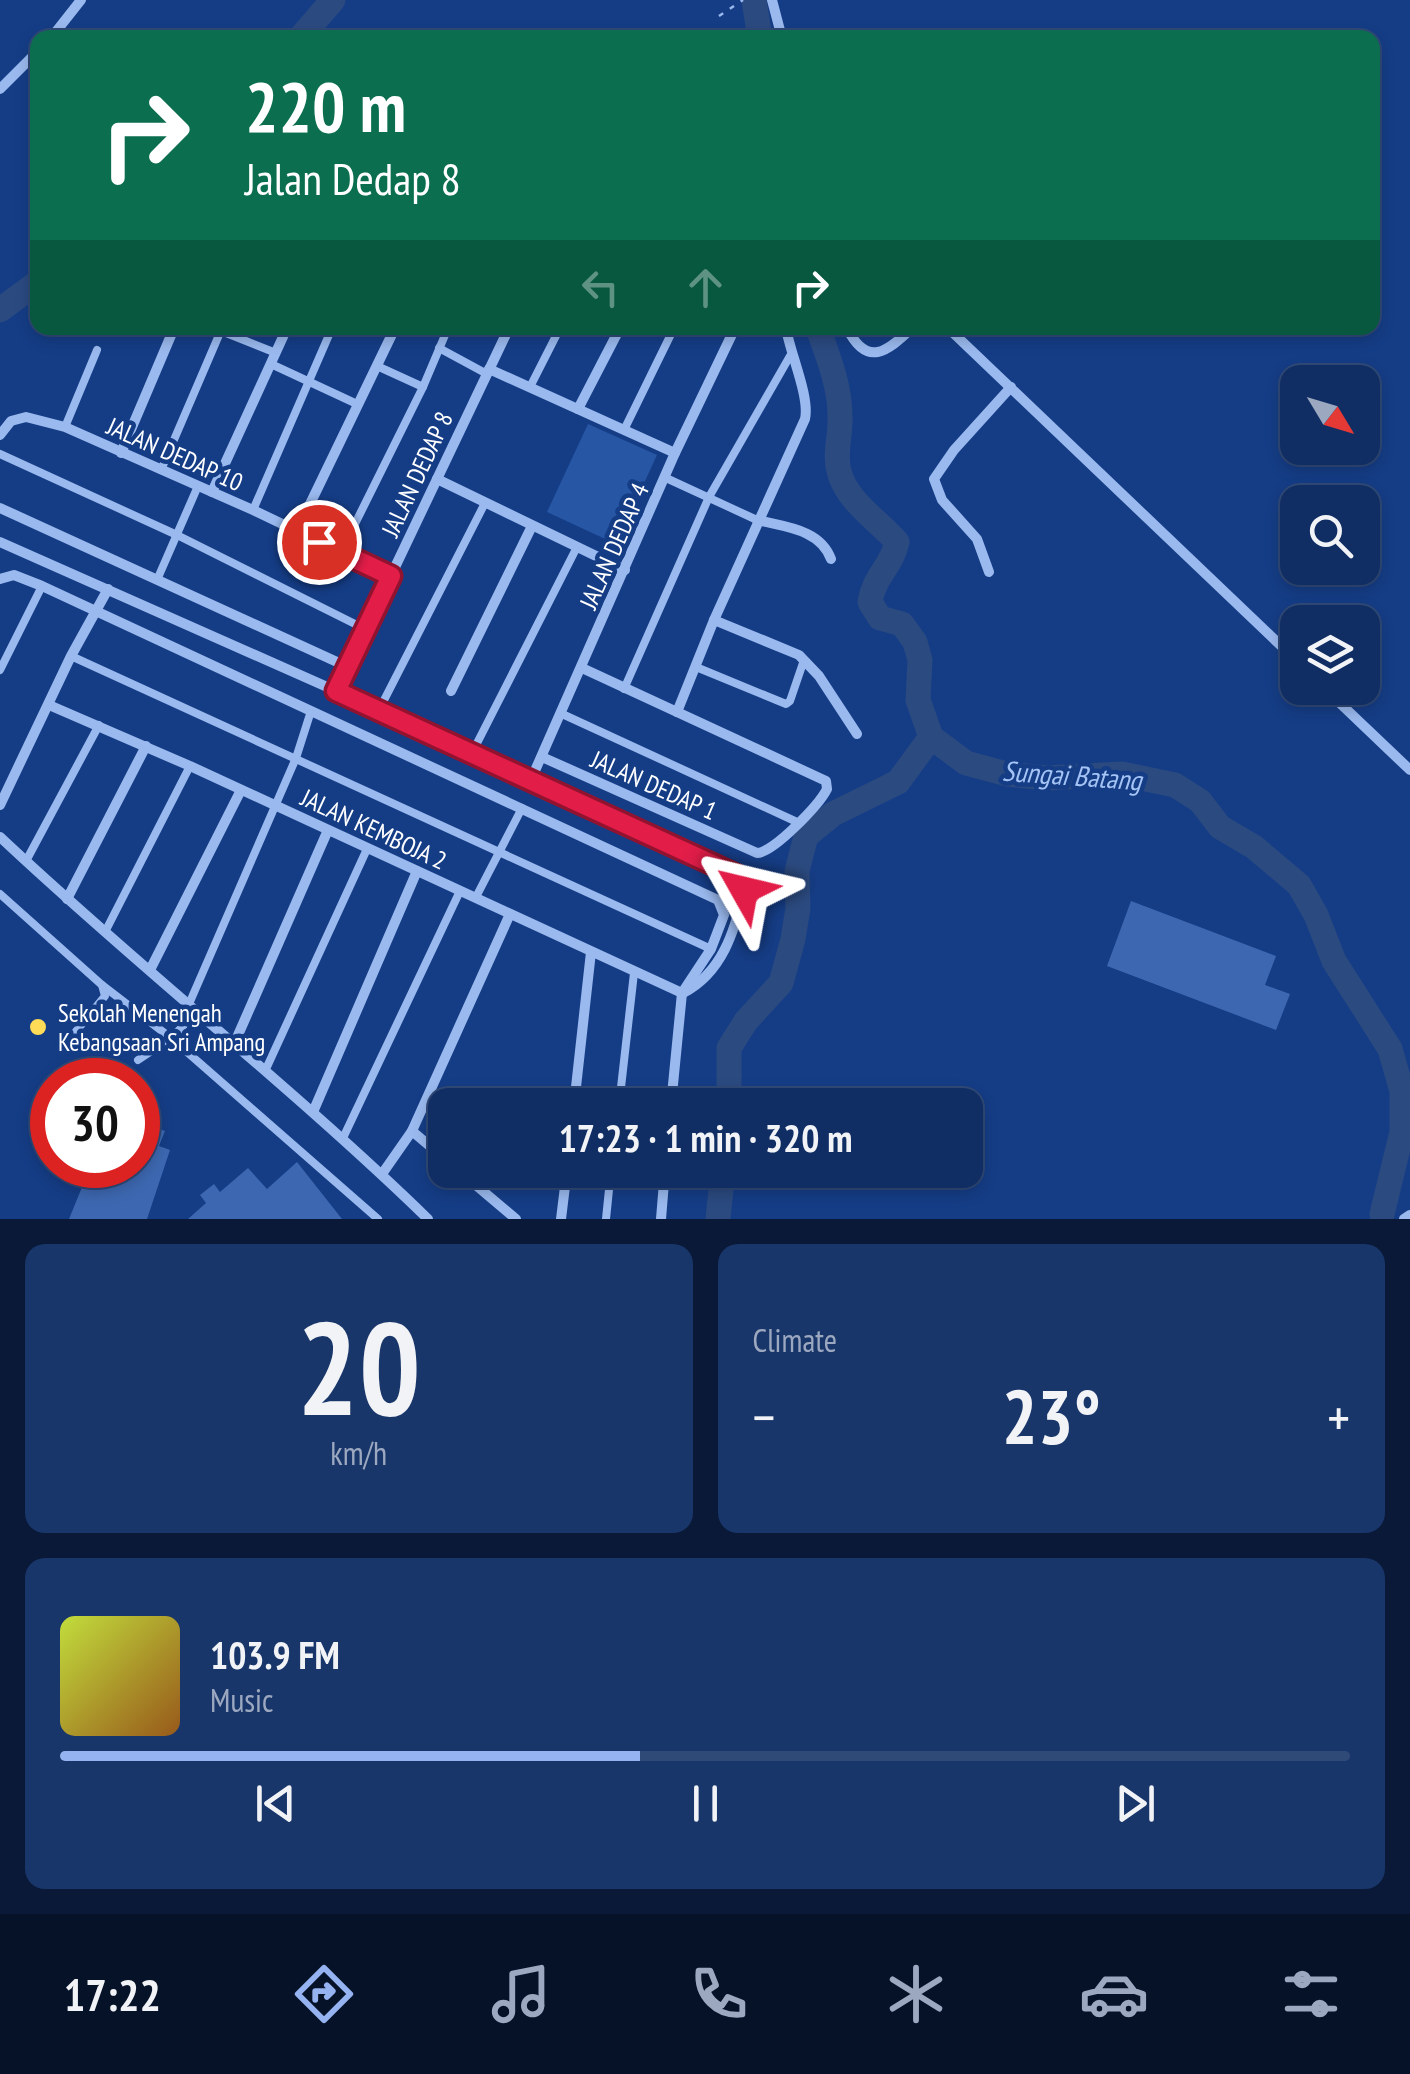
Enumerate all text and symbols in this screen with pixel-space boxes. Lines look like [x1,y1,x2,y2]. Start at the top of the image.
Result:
text: 220 m [245,61,406,151]
icon: right [80,70,210,200]
text: Jalan Dedap 8 [245,149,461,207]
icon: left [573,260,628,315]
icon: ahead [678,260,733,315]
icon: right [783,260,838,315]
north arrow [1280,365,1380,465]
map controls [1280,365,1380,705]
street label: JALAN DEDAP 8 [374,406,460,543]
street label: JALAN DEDAP 10 [101,409,248,498]
street label: JALAN DEDAP 4 [572,478,656,615]
button: search [1280,485,1380,585]
pin [277,500,362,585]
icon: arrive [292,515,347,570]
button: layers [1280,605,1380,705]
street label: JALAN DEDAP 1 [585,743,722,827]
water label: Sungai Batang [1001,752,1145,798]
street label: JALAN KEMBOJA 2 [295,781,452,877]
position arrow [692,838,796,942]
place label: Sekolah Menengah Kebangsaan Sri Ampang [58,997,265,1058]
marker: Sekolah Menengah Kebangsaan Sri Ampang [27,1016,49,1038]
speed limit sign: 30 [30,1058,160,1188]
text: 17:23 · 1 min · 320 m [559,1113,852,1162]
text: 20 [297,1283,421,1451]
text: Climate [753,1319,837,1361]
text: 23° [1002,1368,1101,1465]
text: − [753,1381,775,1452]
text: + [1327,1381,1350,1452]
text: km/h [330,1432,387,1474]
text: 103.9 FM [210,1630,340,1679]
text: Music [210,1679,273,1721]
icon: previous [248,1776,303,1831]
icon: pause [678,1776,733,1831]
icon: next [1108,1776,1163,1831]
icon: directions [289,1959,359,2029]
icon: music [486,1959,556,2029]
icon: phone [684,1959,754,2029]
icon: climate [881,1959,951,2029]
icon: car [1079,1959,1149,2029]
icon: filters [1276,1959,1346,2029]
text: 17:22 [64,1965,161,2023]

